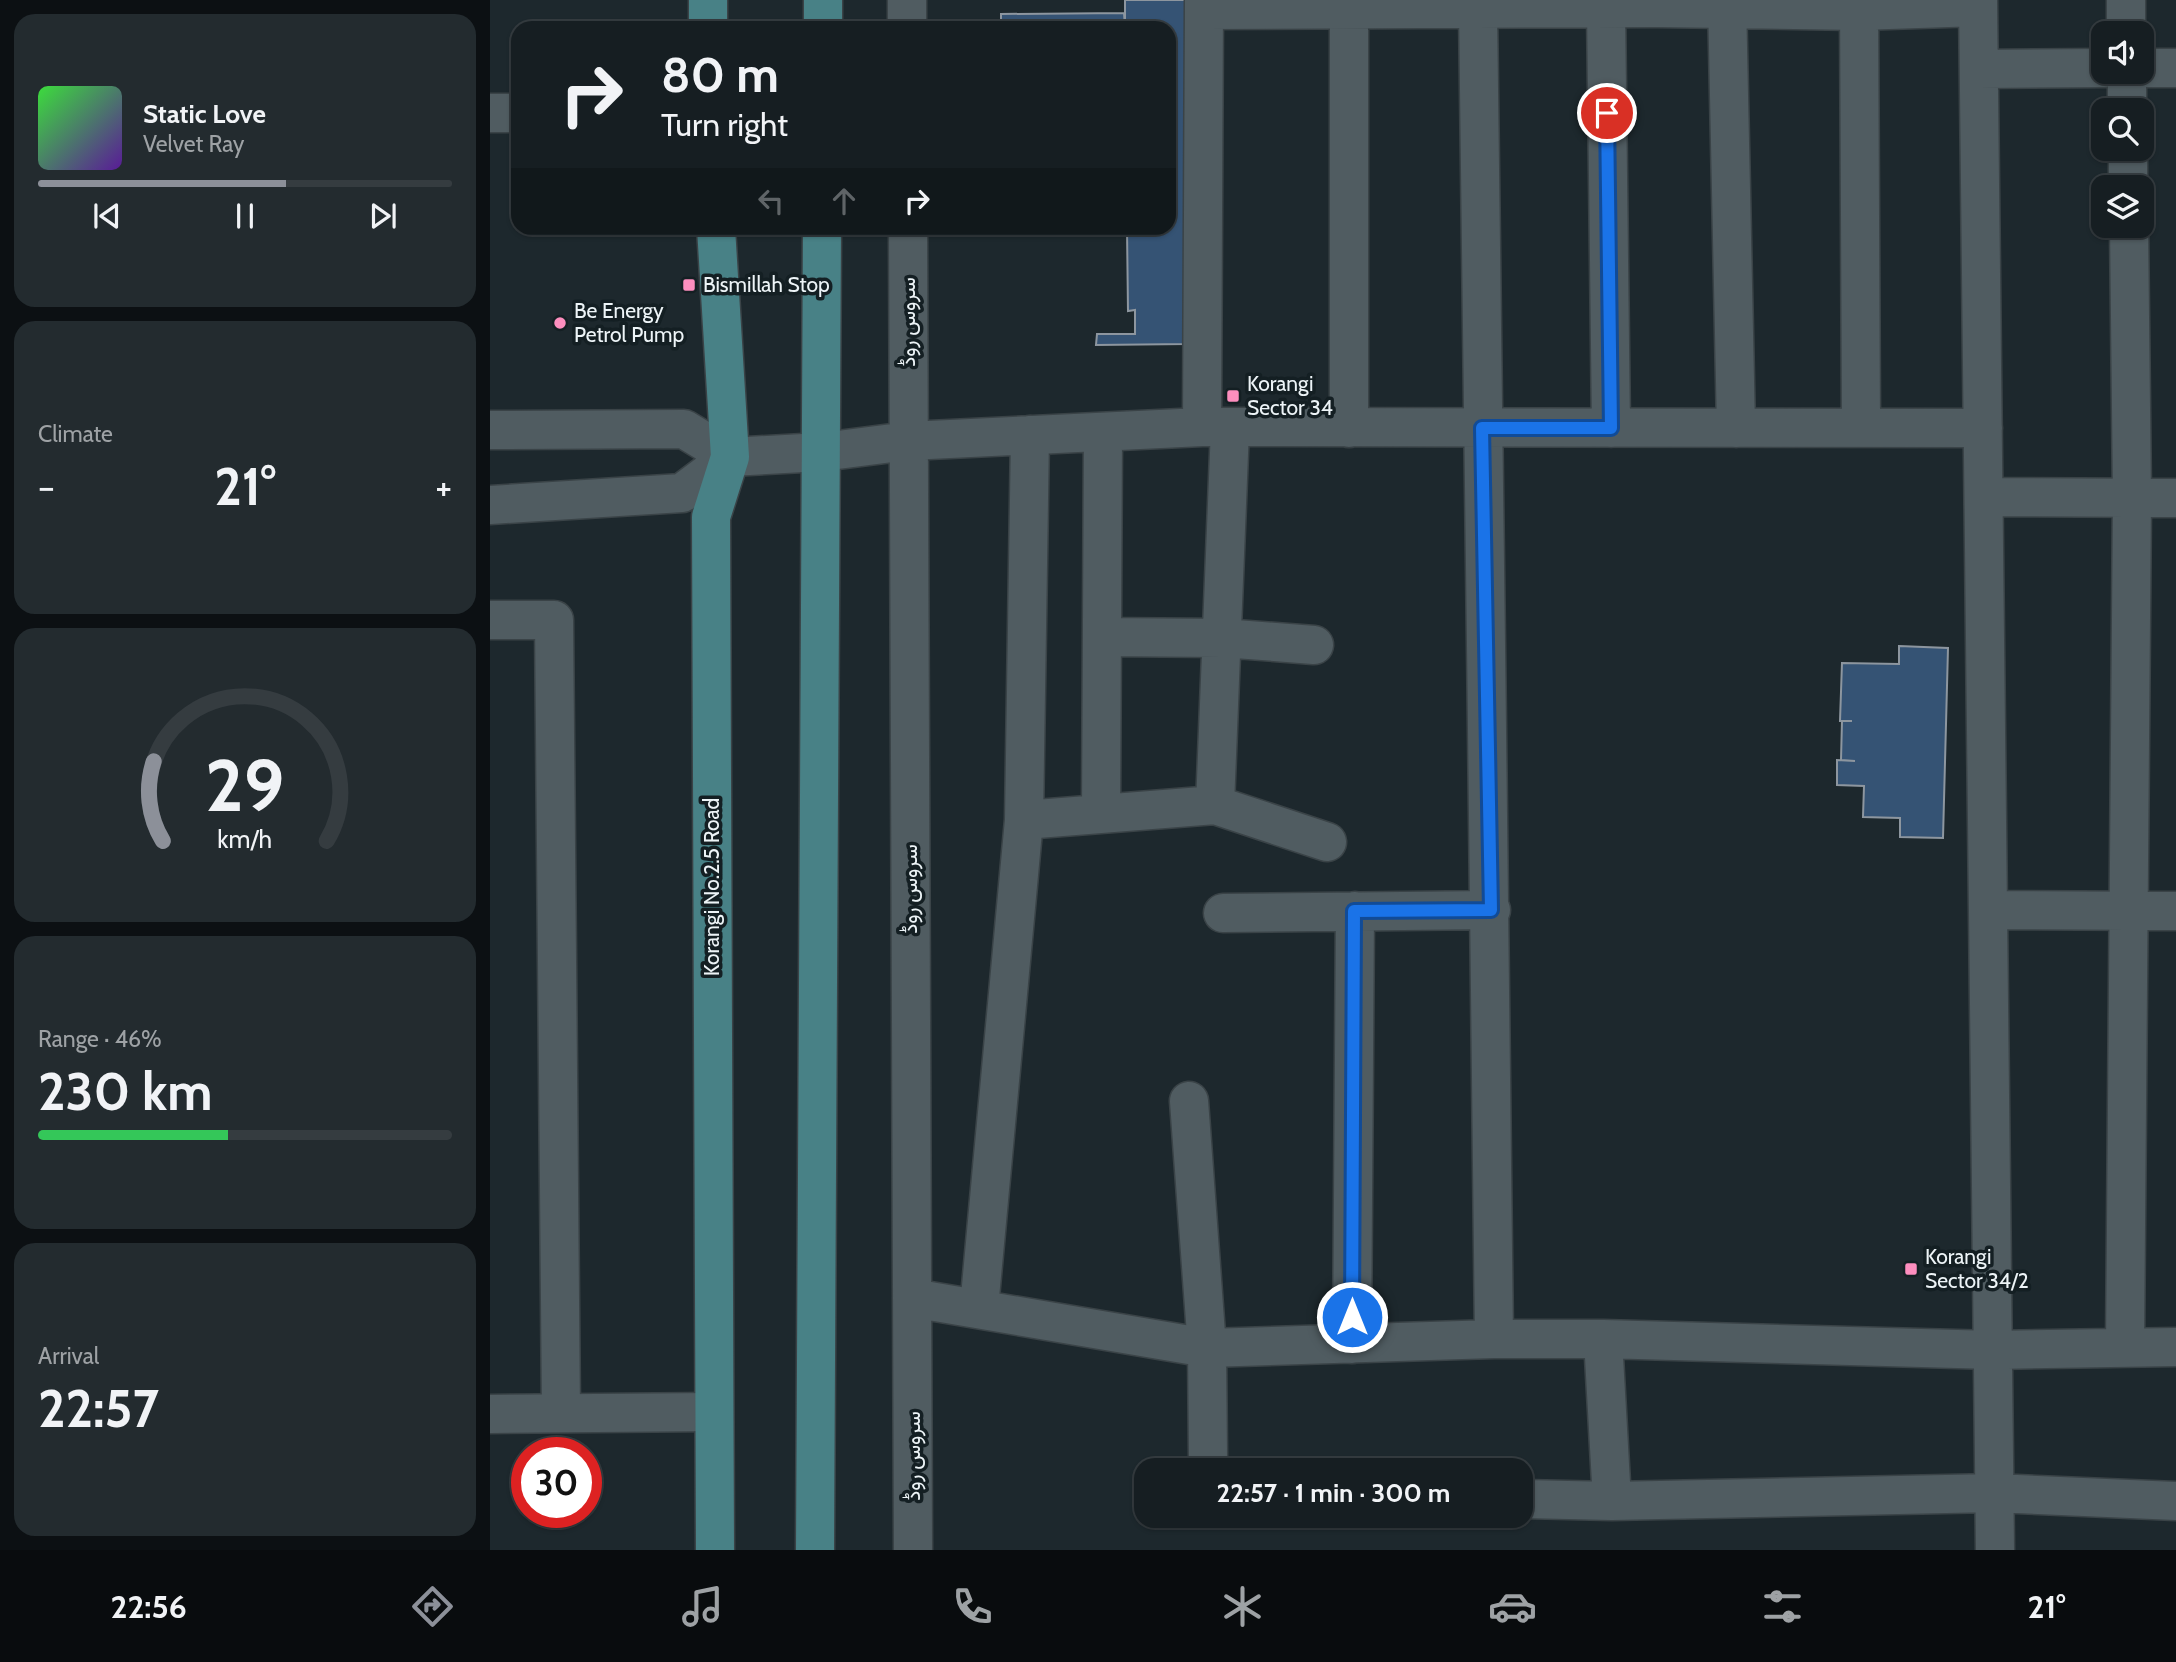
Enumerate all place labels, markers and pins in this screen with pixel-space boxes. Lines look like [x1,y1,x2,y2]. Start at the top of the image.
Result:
pin [1577,83,1637,143]
place label: Bismillah Stop [703,272,830,297]
marker: Bismillah Stop [681,277,697,293]
place label: Be Energy Petrol Pump [574,298,684,347]
marker: Be Energy Petrol Pump [552,315,568,331]
place label: Korangi Sector 34 [1247,371,1333,420]
marker: Korangi Sector 34 [1225,388,1241,404]
place label: Korangi Sector 34/2 [1925,1244,2029,1293]
marker: Korangi Sector 34/2 [1903,1261,1919,1277]

